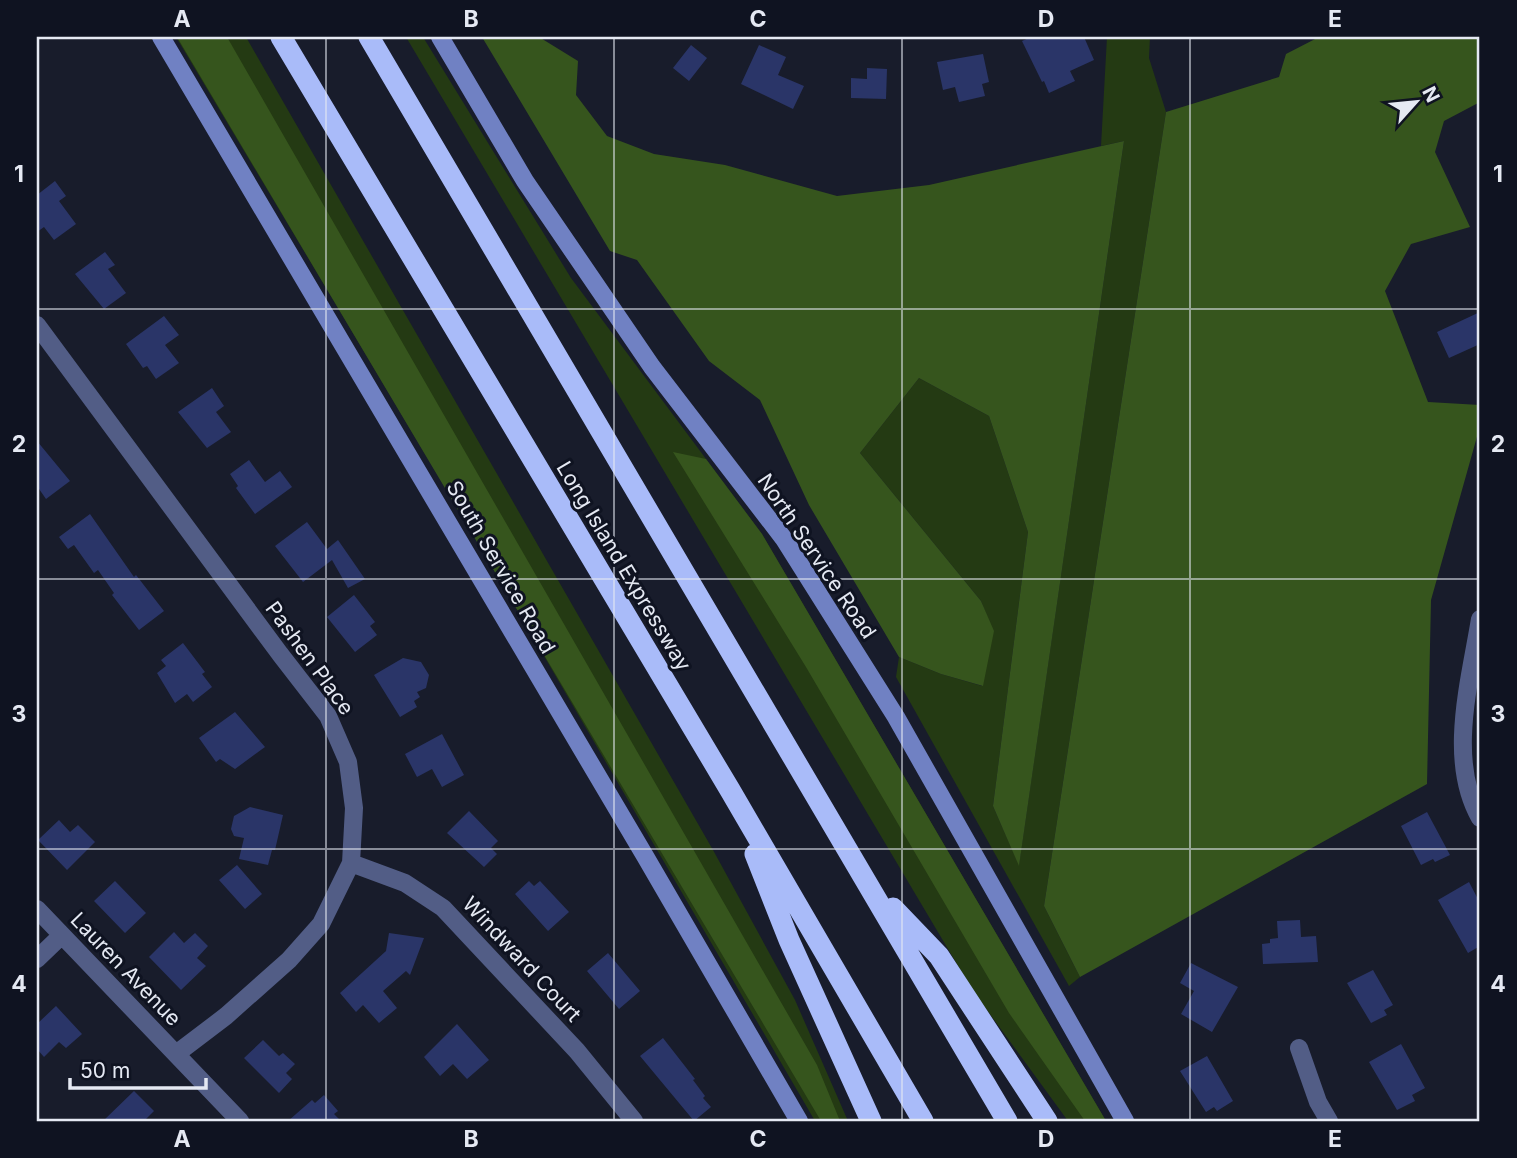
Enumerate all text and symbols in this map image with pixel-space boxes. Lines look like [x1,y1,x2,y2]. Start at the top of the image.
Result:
text: A [173,5,191,33]
text: B [463,5,479,33]
text: C [749,5,767,33]
text: D [1038,5,1054,33]
text: E [1328,5,1342,33]
north arrow [1380,66,1450,136]
text: N [1417,83,1444,106]
text: 1 [14,160,24,188]
text: 1 [1493,160,1503,188]
text: 2 [12,430,26,458]
text: 2 [1491,430,1505,458]
street label: Long Island Expressway [552,457,697,675]
street label: North Service Road [753,469,881,643]
street label: South Service Road [441,476,561,658]
street label: Pashen Place [261,597,359,719]
text: 3 [12,700,26,728]
text: 3 [1491,700,1505,728]
street label: Windward Court [458,891,586,1027]
street label: Lauren Avenue [66,907,186,1031]
text: 4 [11,970,27,998]
text: 4 [1490,970,1506,998]
scale bar [70,1046,206,1090]
text: 50 m [80,1058,130,1083]
text: A [173,1125,191,1153]
text: B [463,1125,479,1153]
text: C [749,1125,767,1153]
text: D [1038,1125,1054,1153]
text: E [1328,1125,1342,1153]

